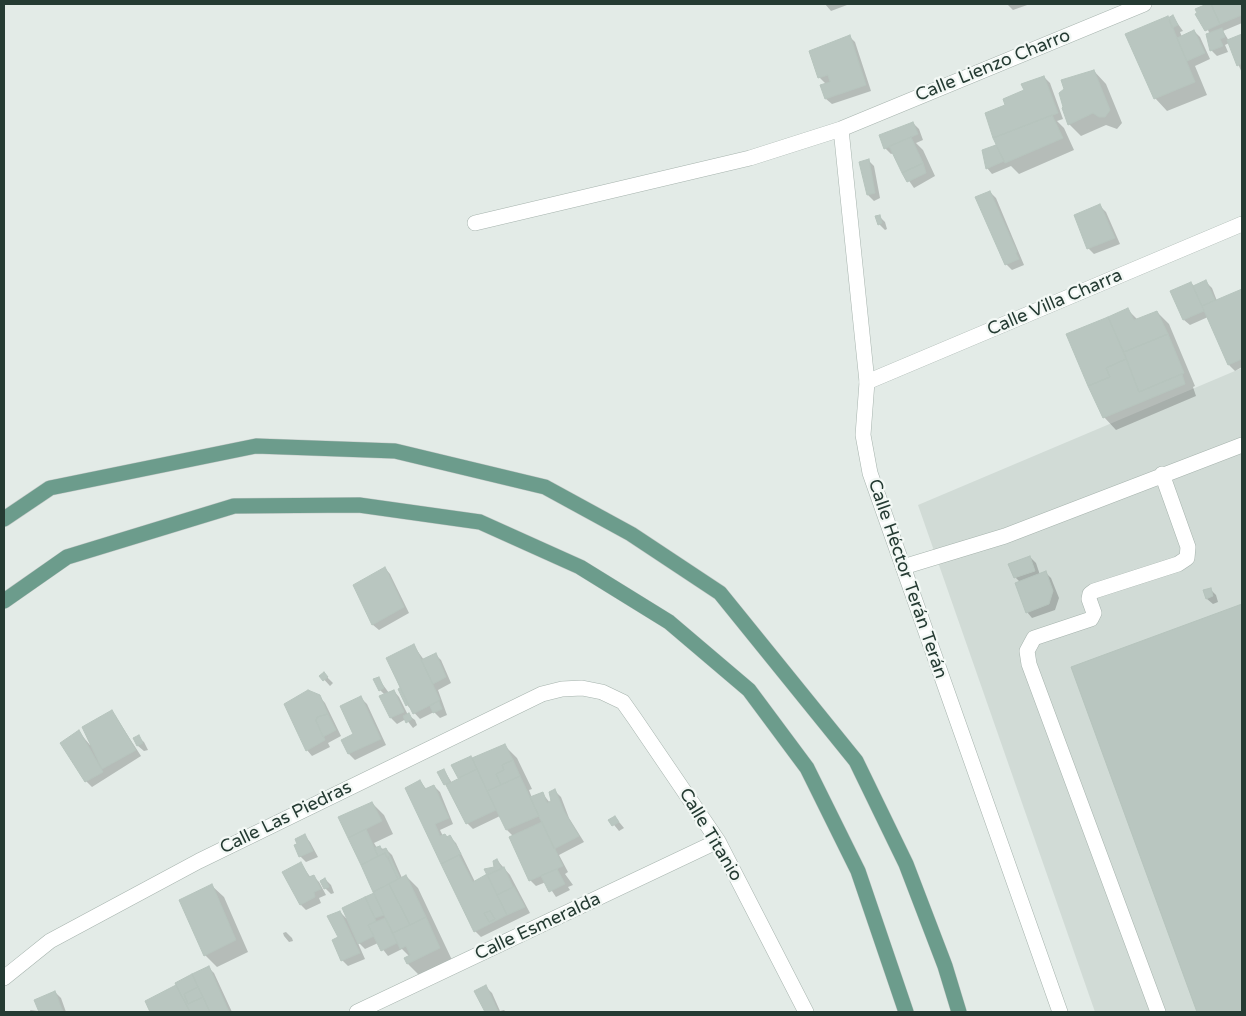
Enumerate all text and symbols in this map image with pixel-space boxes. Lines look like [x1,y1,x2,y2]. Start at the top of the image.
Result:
street label: Calle Lienzo Charro [912,25,1074,107]
street label: Calle Villa Charra [984,265,1126,341]
street label: Calle Héctor Terán Terán [863,476,951,682]
street label: Calle Las Piedras [217,777,355,859]
street label: Calle Titanio [674,784,746,886]
street label: Calle Esmeralda [472,888,604,966]

